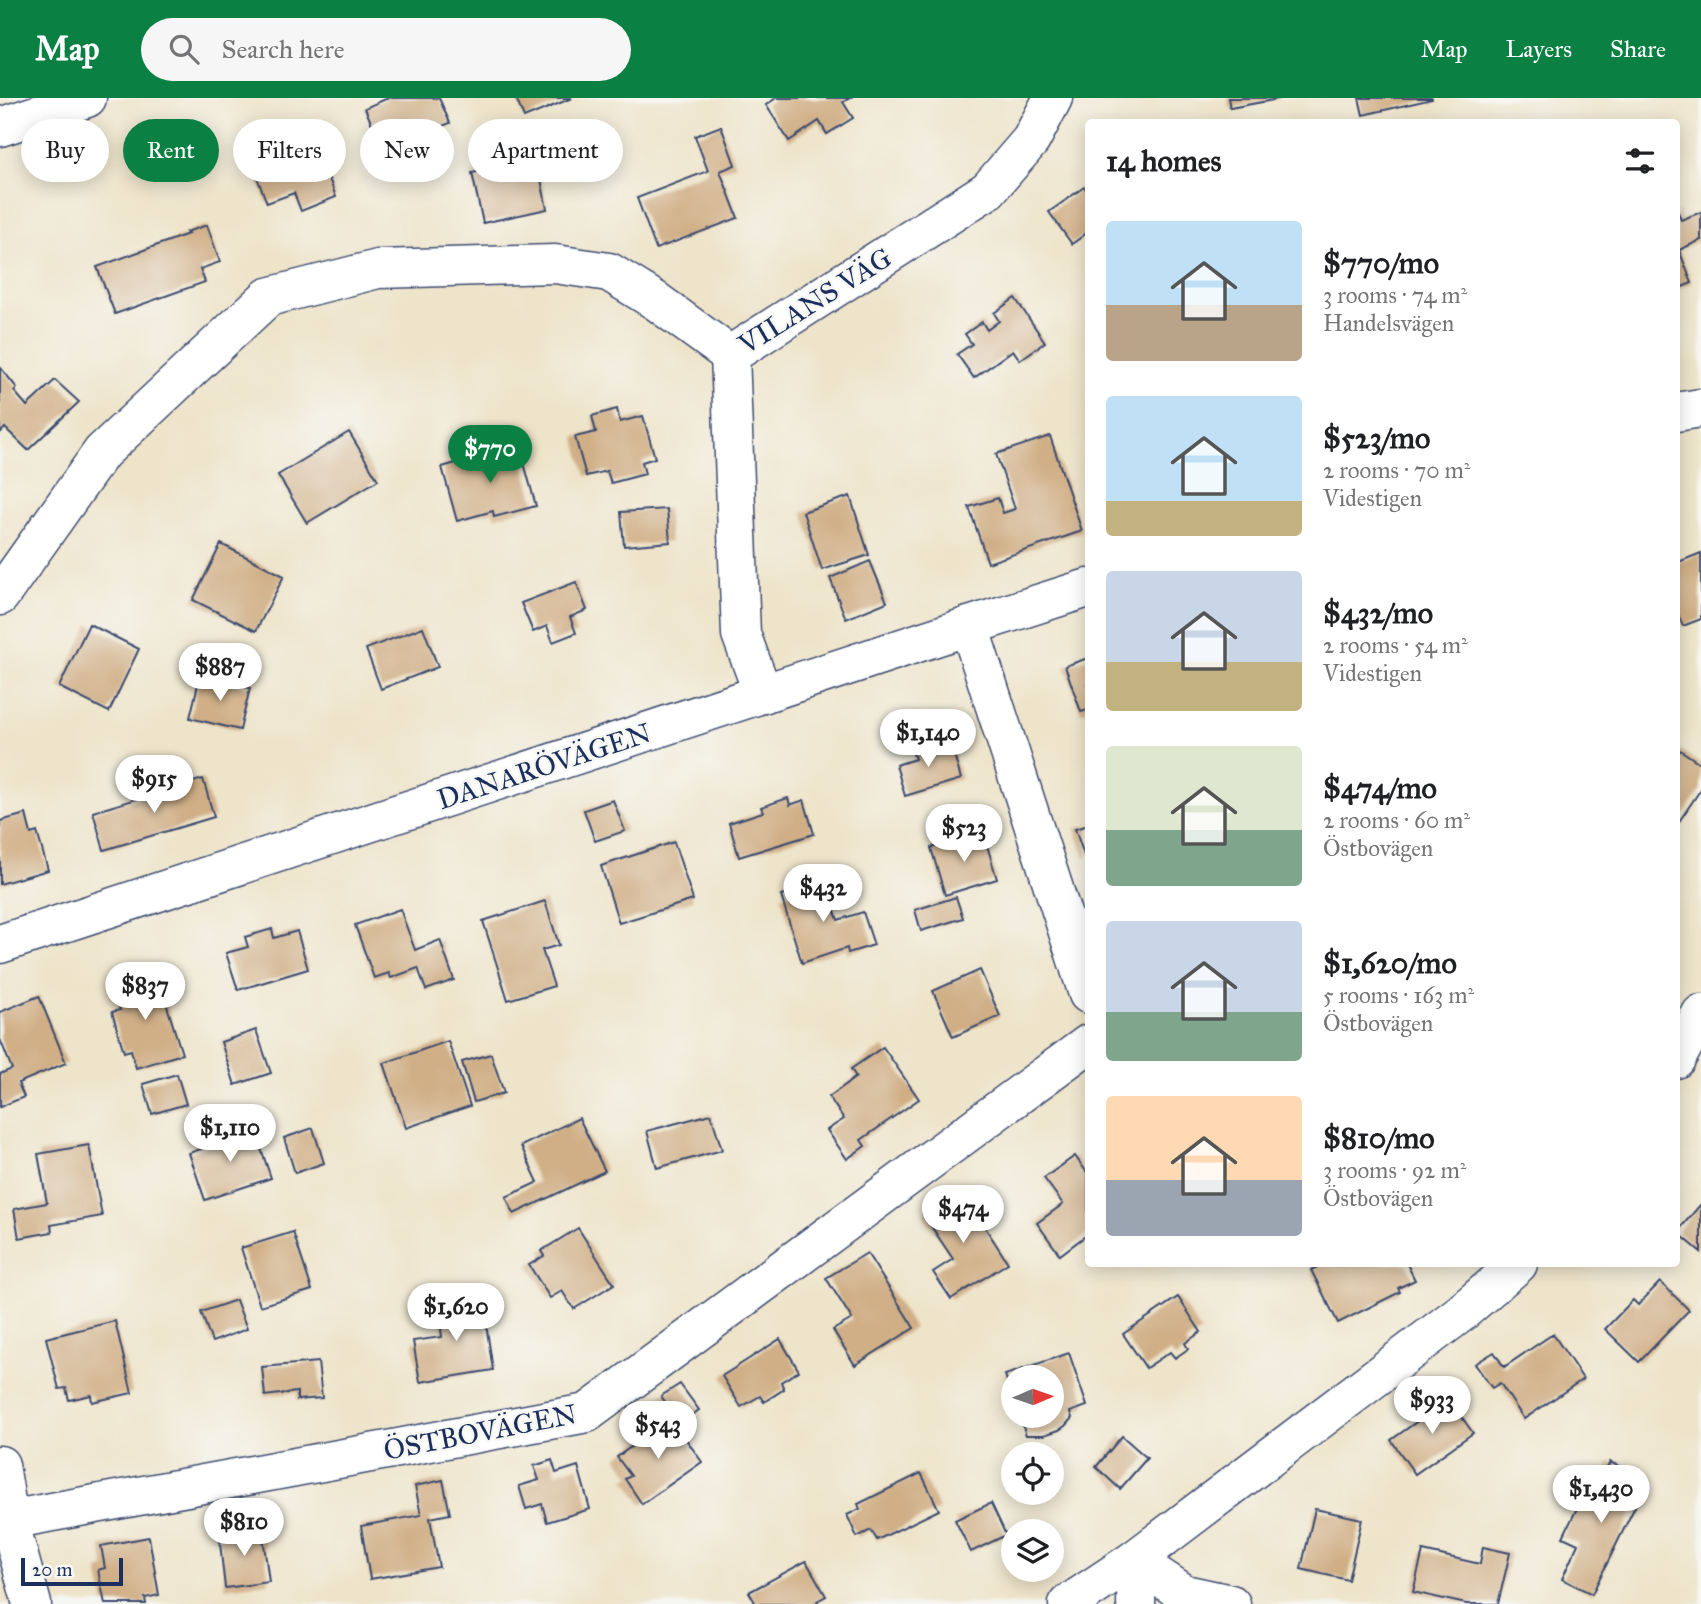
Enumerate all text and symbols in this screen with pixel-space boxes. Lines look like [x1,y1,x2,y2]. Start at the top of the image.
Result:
search box [141,18,631,81]
text: Map [35,29,99,69]
icon: search [165,30,203,68]
text: Search here [221,33,345,65]
text: Map [1421,34,1468,64]
text: Layers [1506,34,1572,64]
text: Share [1610,34,1666,64]
chip: Buy [21,119,109,182]
chip: Rent [123,119,219,182]
chip: Filters [233,119,346,182]
chip: New [360,119,454,182]
chip: Apartment [468,119,623,182]
icon: filters [1621,142,1659,180]
text: 14 homes [1106,143,1221,179]
street label: VILANS VÄG [731,240,898,362]
text: $770/mo [1323,245,1439,281]
icon: home [1162,249,1246,333]
text: 3 rooms · 74 m² [1323,281,1467,309]
text: Handelsvägen [1323,309,1454,337]
text: $523/mo [1323,420,1430,456]
icon: home [1162,424,1246,508]
pin: $770 [449,426,531,485]
text: $770 [464,434,516,462]
text: 2 rooms · 70 m² [1323,456,1471,484]
text: Videstigen [1323,484,1422,512]
text: $432/mo [1323,595,1433,631]
icon: home [1162,599,1246,683]
text: 2 rooms · 54 m² [1323,631,1468,659]
pin: $887 [179,644,261,703]
text: $887 [195,652,245,680]
text: Videstigen [1323,659,1422,687]
pin: $1,140 [871,710,985,769]
street label: DANARÖVÄGEN [433,715,655,817]
text: $1,140 [896,718,960,746]
pin: $915 [113,756,195,815]
text: $915 [131,764,177,792]
text: $474/mo [1323,770,1437,806]
icon: home [1162,774,1246,858]
pin: $523 [923,804,1005,864]
text: 2 rooms · 60 m² [1323,806,1470,834]
text: $523 [941,813,987,841]
text: Östbovägen [1323,834,1433,862]
pin: $432 [782,864,864,924]
text: $432 [799,873,847,901]
text: $1,620/mo [1323,945,1457,981]
icon: home [1162,949,1246,1033]
pin: $837 [104,962,186,1022]
text: $837 [121,971,169,999]
text: 5 rooms · 163 m² [1323,981,1474,1009]
text: Östbovägen [1323,1009,1433,1037]
pin: $1,110 [173,1104,287,1164]
text: $1,110 [200,1113,260,1141]
text: $810/mo [1323,1120,1435,1156]
icon: home [1162,1124,1246,1208]
text: 3 rooms · 92 m² [1323,1156,1466,1184]
text: Östbovägen [1323,1184,1433,1212]
pin: $474 [922,1186,1004,1245]
text: $474 [938,1194,988,1222]
pin: $1,620 [399,1284,513,1343]
text: $1,620 [423,1292,489,1320]
north arrow [1001,1365,1064,1428]
map controls [1001,1365,1064,1582]
pin: $933 [1391,1376,1473,1436]
text: $933 [1410,1385,1454,1413]
street label: ÖSTBOVÄGEN [381,1396,579,1468]
pin: $543 [617,1402,699,1461]
text: $543 [635,1410,681,1438]
button: locate [1001,1442,1064,1505]
pin: $1,430 [1544,1466,1658,1525]
text: $1,430 [1569,1474,1633,1502]
pin: $810 [203,1498,285,1558]
text: $810 [220,1507,268,1535]
button: layers [1001,1519,1064,1582]
scale bar [21,1555,122,1587]
text: 20 m [32,1558,73,1581]

